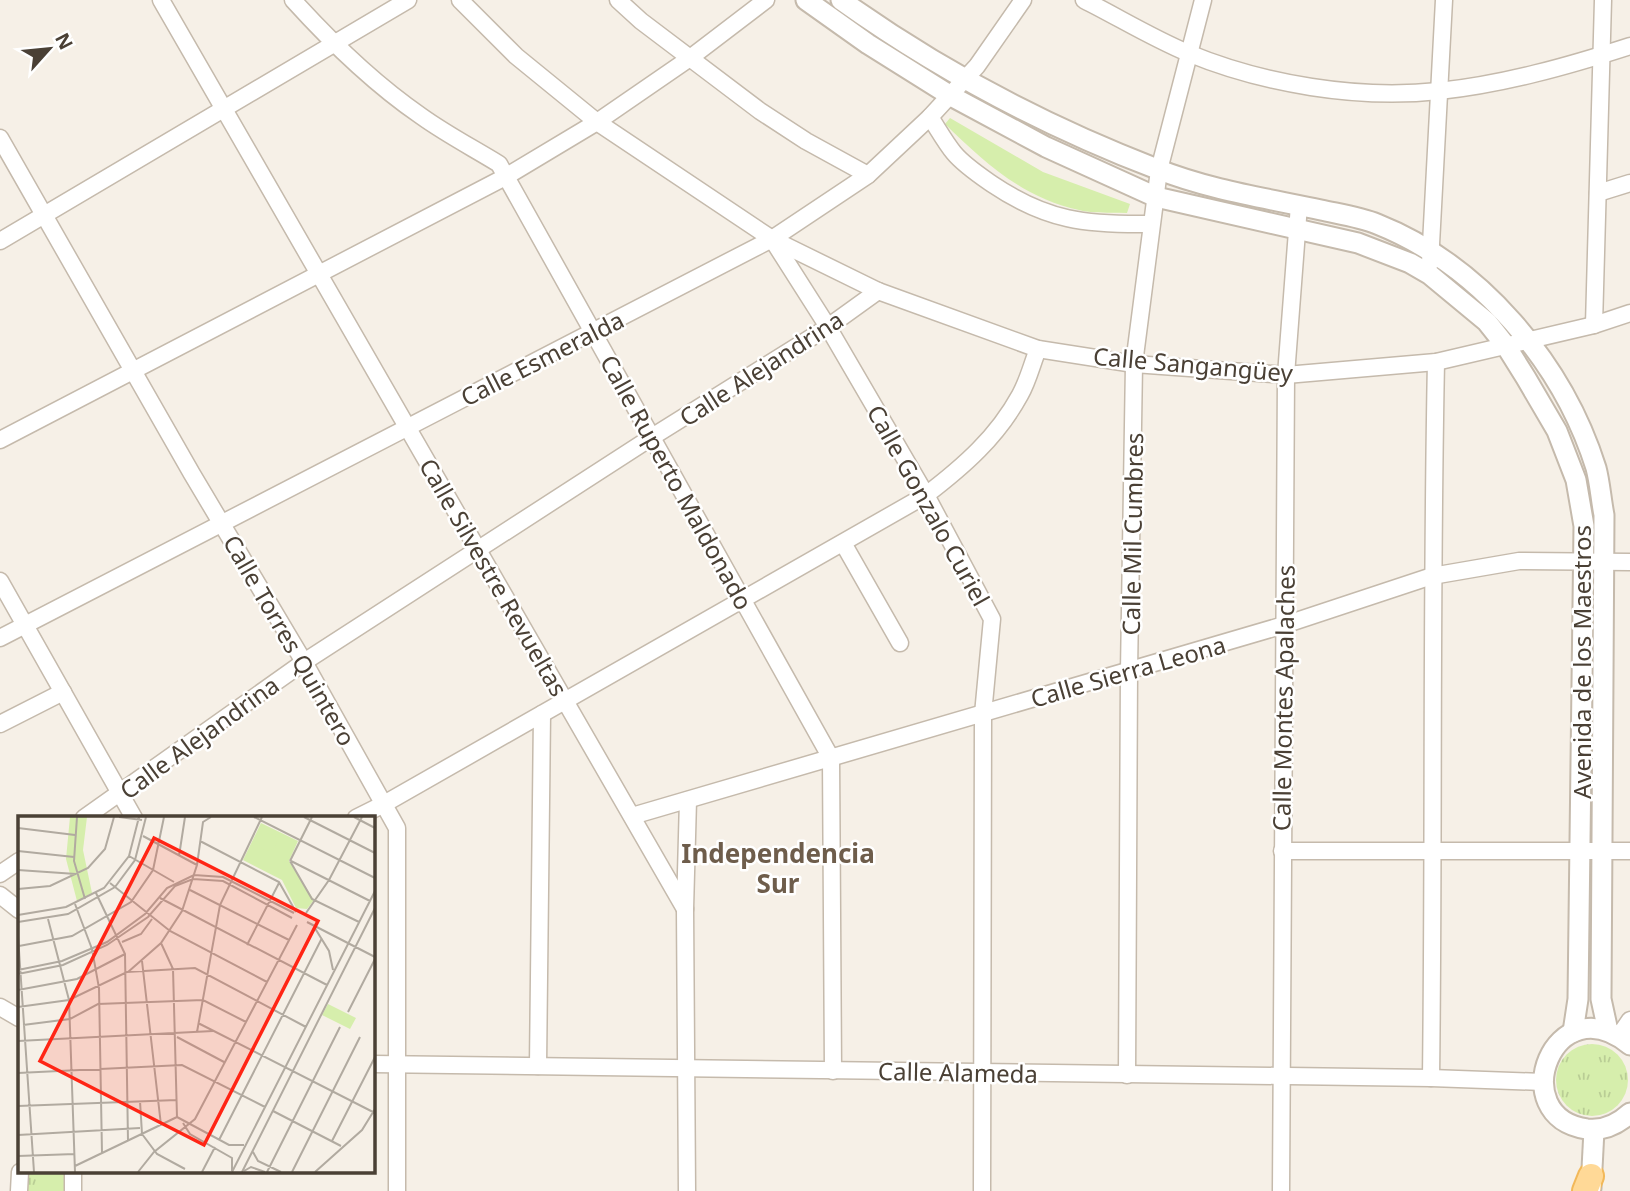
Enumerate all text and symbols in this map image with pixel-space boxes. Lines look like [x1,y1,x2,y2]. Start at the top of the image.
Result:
north arrow [14,14,84,84]
text: N [49,28,79,54]
street label: Calle Esmeralda [455,303,629,413]
street label: Calle Alejandrina [673,303,849,433]
street label: Calle Sangangüey [1092,339,1295,389]
street label: Calle Ruperto Maldonado [593,349,761,615]
street label: Calle Gonzalo Curiel [860,399,998,611]
street label: Calle Mil Cumbres [1114,432,1150,636]
street label: Calle Silvestre Revueltas [412,452,576,702]
street label: Avenida de los Maestros [1565,525,1598,799]
street label: Calle Torres Quintero [216,529,364,751]
street label: Calle Montes Apalaches [1264,565,1302,831]
street label: Calle Sierra Leona [1027,627,1229,715]
street label: Calle Alejandrina [113,668,285,806]
inset map [18,816,374,1174]
district label: Independencia Sur [681,835,875,901]
street label: Calle Alameda [878,1054,1038,1090]

